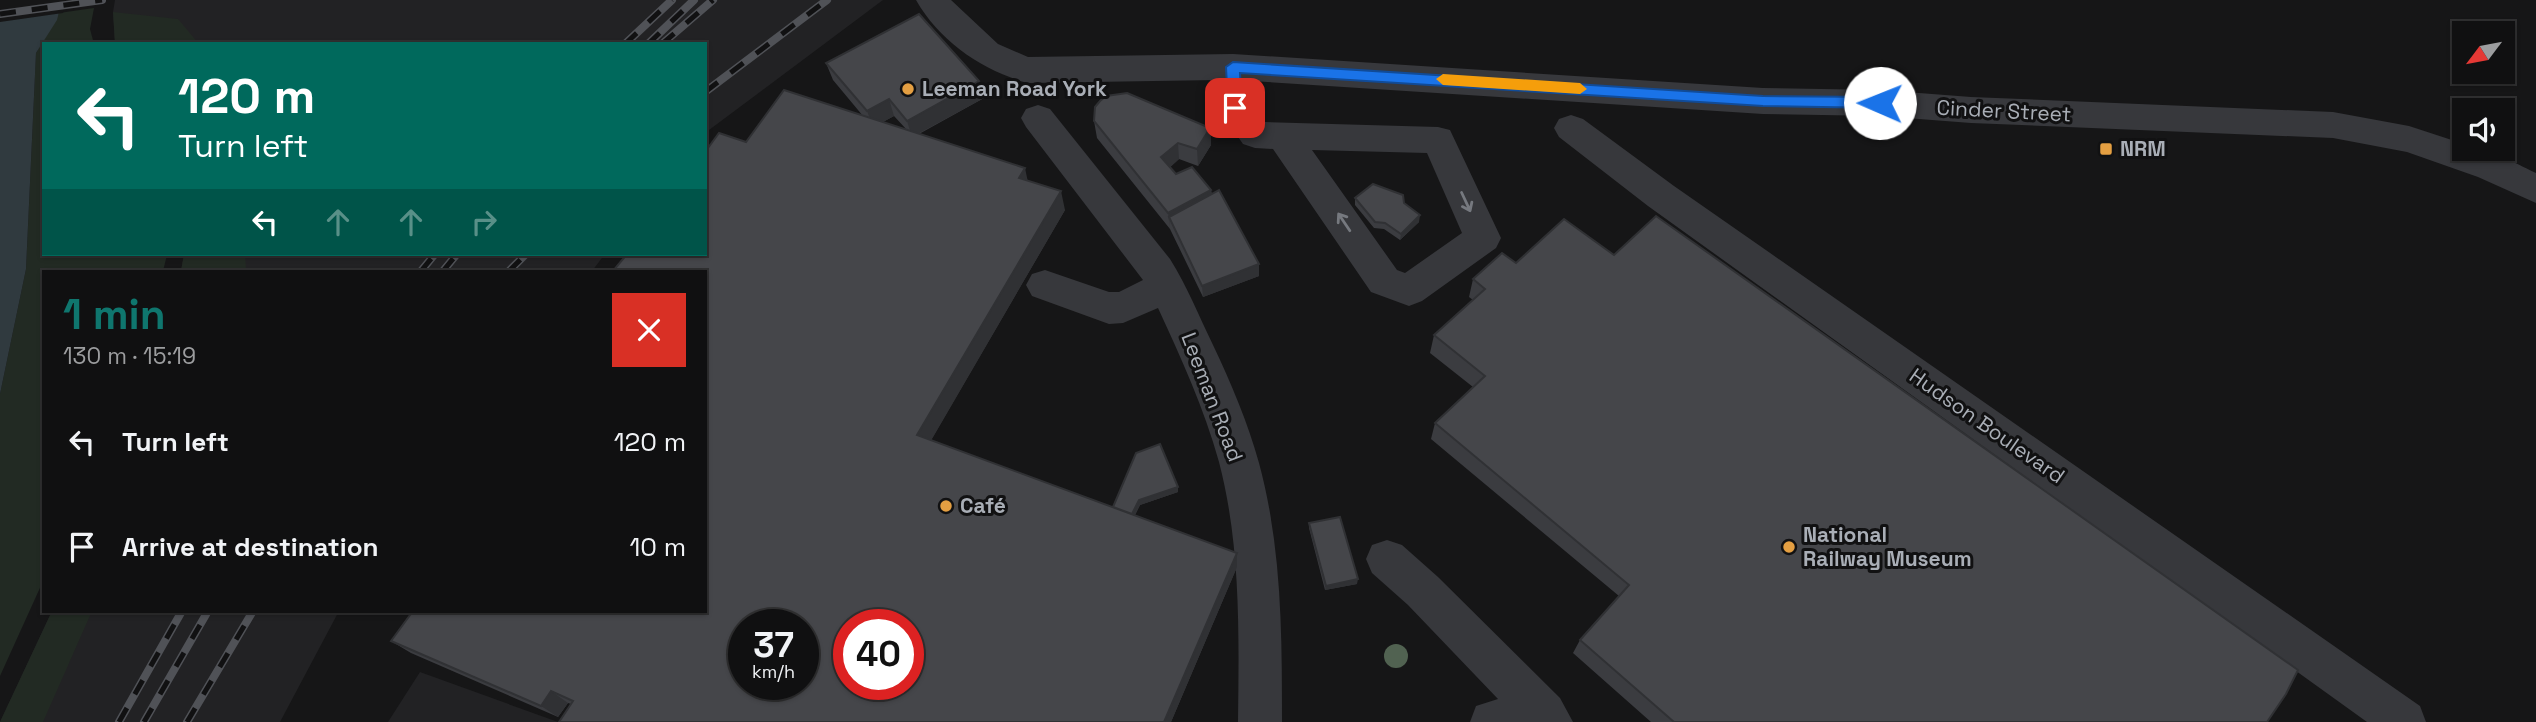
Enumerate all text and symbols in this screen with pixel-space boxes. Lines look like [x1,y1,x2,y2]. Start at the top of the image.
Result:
north arrow [2452,21,2515,84]
map controls [2452,21,2515,161]
text: 120 m [178,65,315,127]
position arrow [1843,66,1917,140]
icon: left [63,70,154,161]
place label: Leeman Road York [922,75,1107,102]
pin [1205,78,1265,138]
marker: Leeman Road York [900,81,916,97]
icon: arrive [1216,89,1254,127]
street label: Cinder Street [1936,93,2072,128]
button: sound [2452,98,2515,161]
text: Turn left [178,126,308,166]
place label: NRM [2120,135,2166,162]
marker: NRM [2098,141,2114,157]
one-way arrow [1460,191,1474,212]
icon: left [246,203,284,241]
icon: ahead [319,203,357,241]
icon: ahead [392,203,430,241]
icon: right [465,203,503,241]
one-way arrow [1337,213,1352,232]
text: 1 min [63,288,166,341]
button: close [612,293,686,367]
street label: Leeman Road [1175,328,1249,465]
text: 130 m · 15:19 [63,341,196,371]
street label: Hudson Boulevard [1904,362,2070,489]
icon: left [63,423,101,461]
text: Turn left [122,425,229,459]
text: 120 m [614,425,686,459]
place label: Café [960,492,1006,519]
marker: Café [938,498,954,514]
place label: National Railway Museum [1803,521,1972,572]
icon: arrive [63,528,101,566]
text: Arrive at destination [122,530,379,564]
text: 10 m [629,530,686,564]
marker: National Railway Museum [1781,539,1797,555]
speed limit sign: 40 [833,609,924,700]
text: 37 [753,623,794,667]
text: km/h [752,660,795,683]

